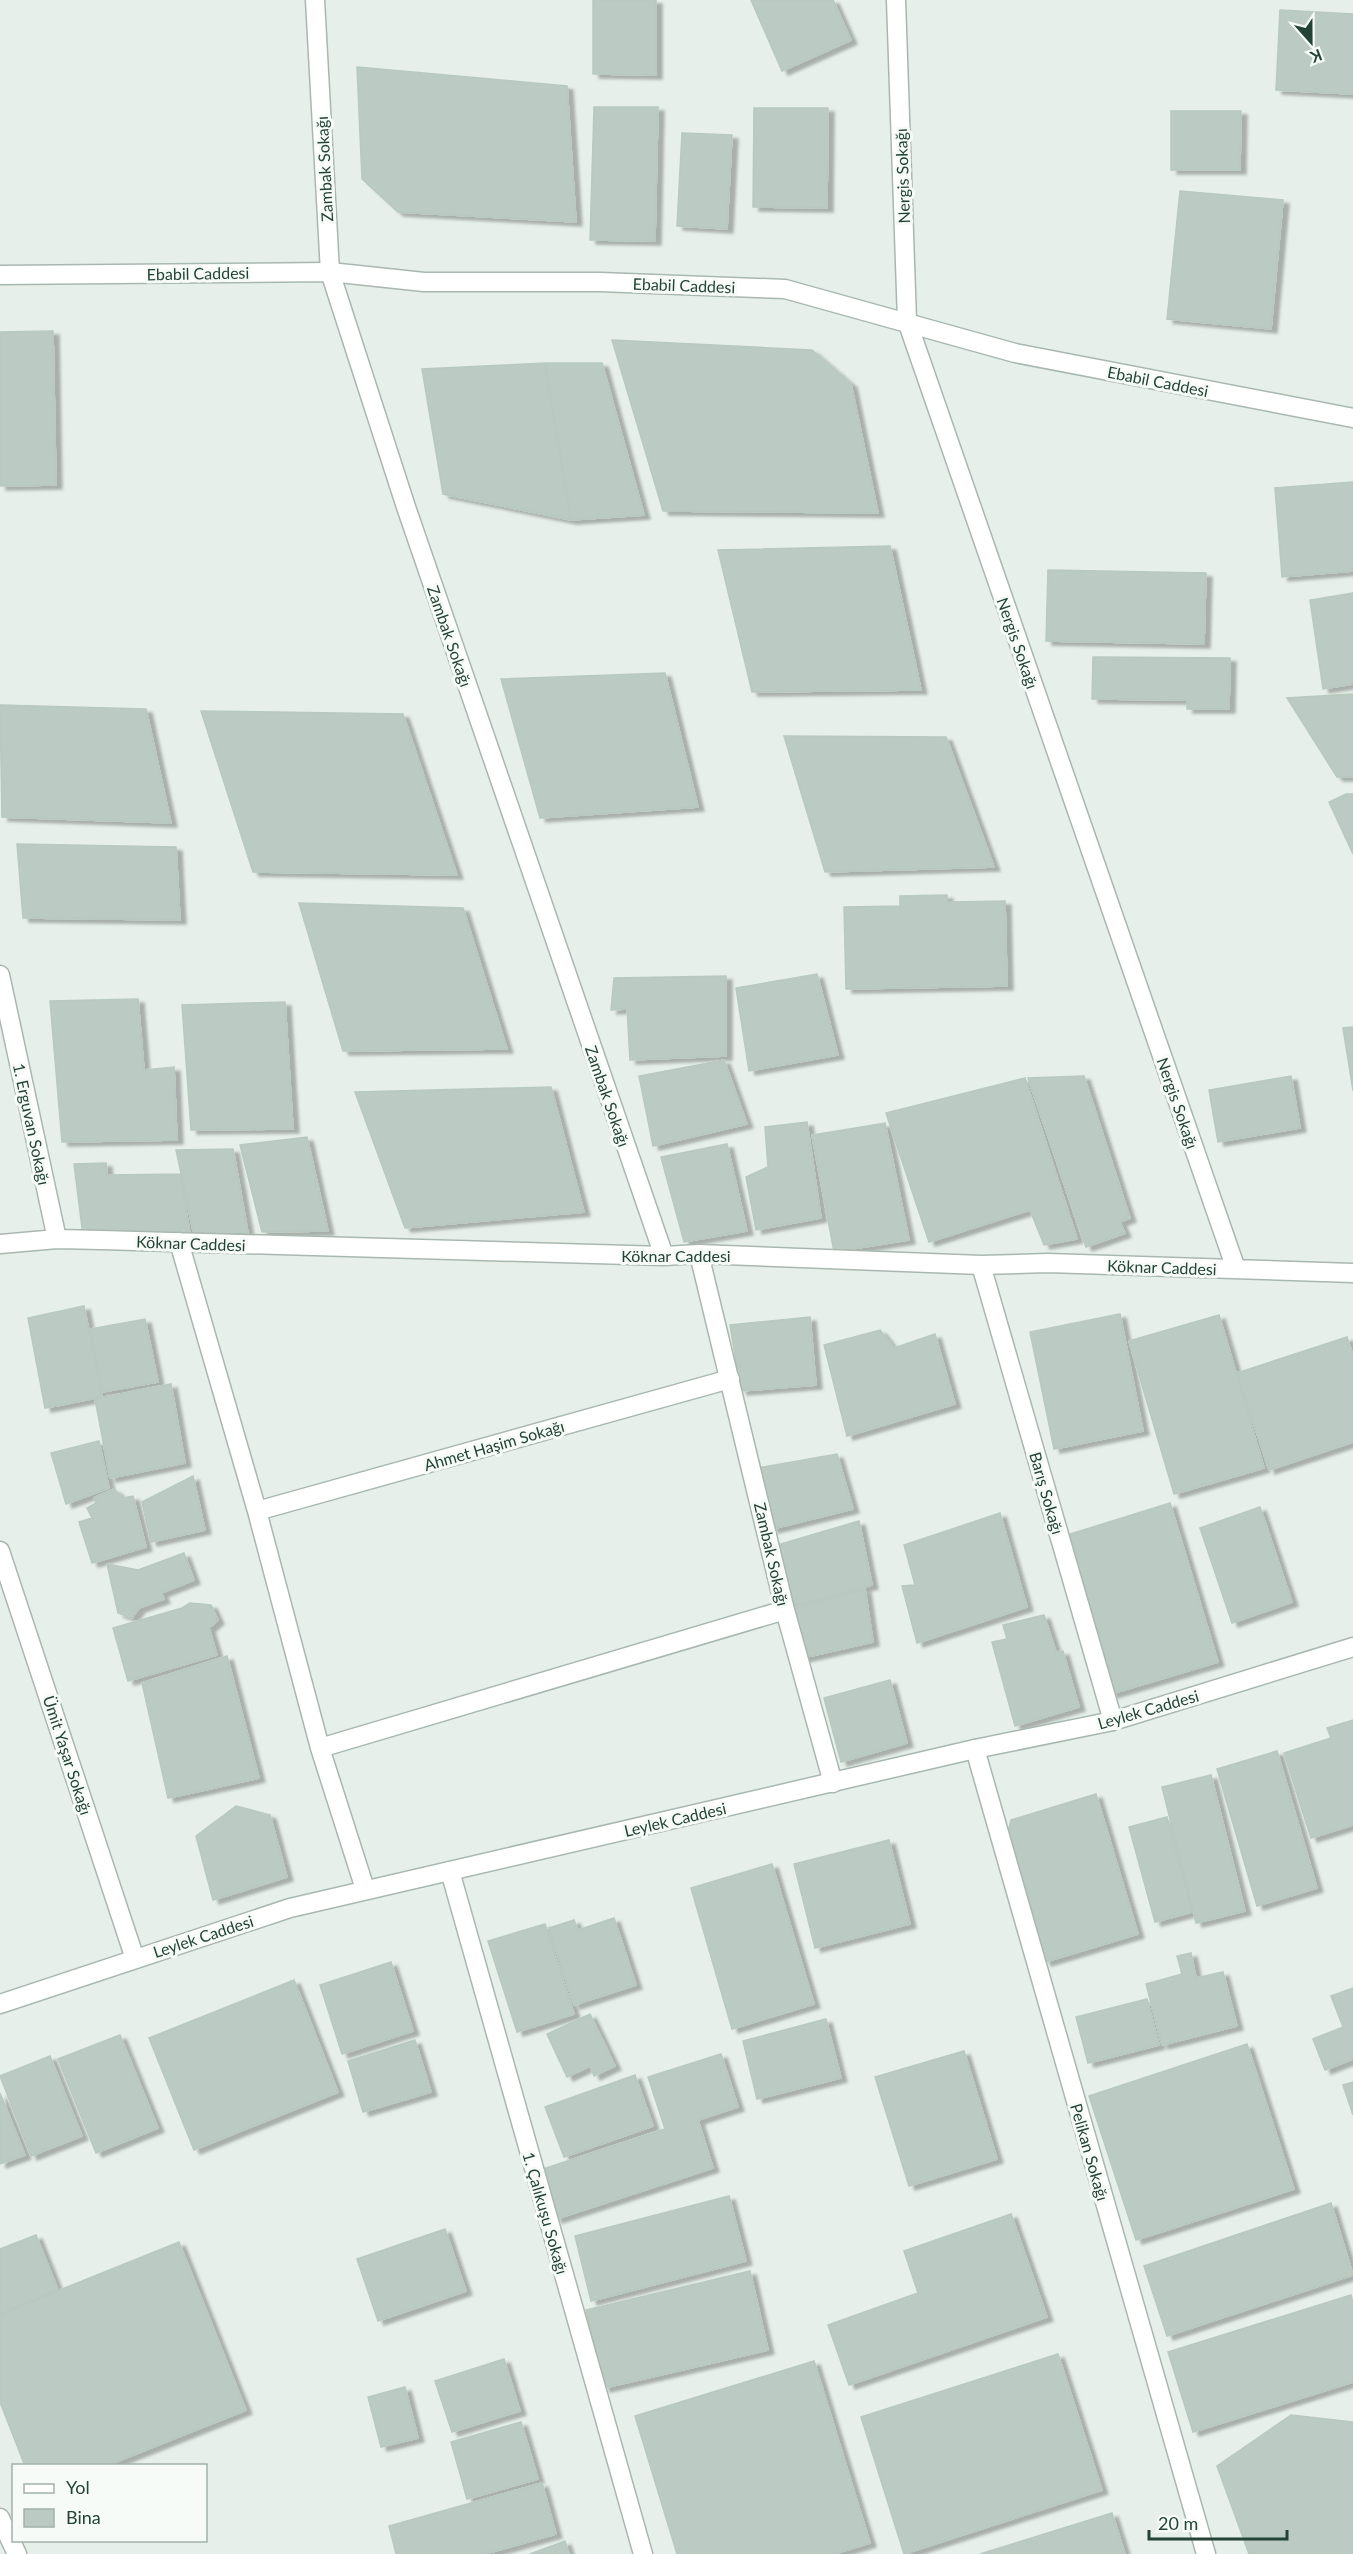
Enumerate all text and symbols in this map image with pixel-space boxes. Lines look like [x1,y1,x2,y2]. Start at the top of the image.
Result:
north arrow [1281,12,1341,72]
text: K [1307,46,1325,68]
street label: Zambak Sokağı [312,116,336,222]
street label: Nergis Sokağı [891,128,913,224]
street label: Ebabil Caddesi [147,263,249,283]
street label: Ebabil Caddesi [632,274,736,296]
street label: Ebabil Caddesi [1106,362,1210,400]
street label: Zambak Sokağı [424,583,476,689]
street label: Nergis Sokağı [994,595,1042,691]
street label: Zambak Sokağı [582,1043,634,1149]
street label: Nergis Sokağı [1154,1055,1202,1151]
street label: 1. Erguvan Sokağı [10,1061,54,1187]
street label: Köknar Caddesi [136,1232,246,1254]
street label: Köknar Caddesi [621,1246,731,1265]
street label: Köknar Caddesi [1107,1256,1217,1278]
street label: Ahmet Haşim Sokağı [422,1416,566,1474]
street label: Barış Sokağı [1026,1450,1068,1536]
street label: Zambak Sokağı [751,1500,793,1608]
street label: Leylek Caddesi [1095,1685,1201,1733]
street label: Ümit Yaşar Sokağı [40,1693,96,1817]
street label: Leylek Caddesi [622,1798,728,1840]
street label: Leylek Caddesi [150,1911,256,1961]
street label: Pelikan Sokağı [1067,2101,1113,2203]
street label: 1. Çalıkuşu Sokağı [519,2150,573,2276]
legend [12,2464,207,2542]
text: Yol [66,2476,90,2498]
scale bar [1149,2503,1287,2541]
text: Bina [66,2506,101,2528]
text: 20 m [1158,2512,1198,2534]

